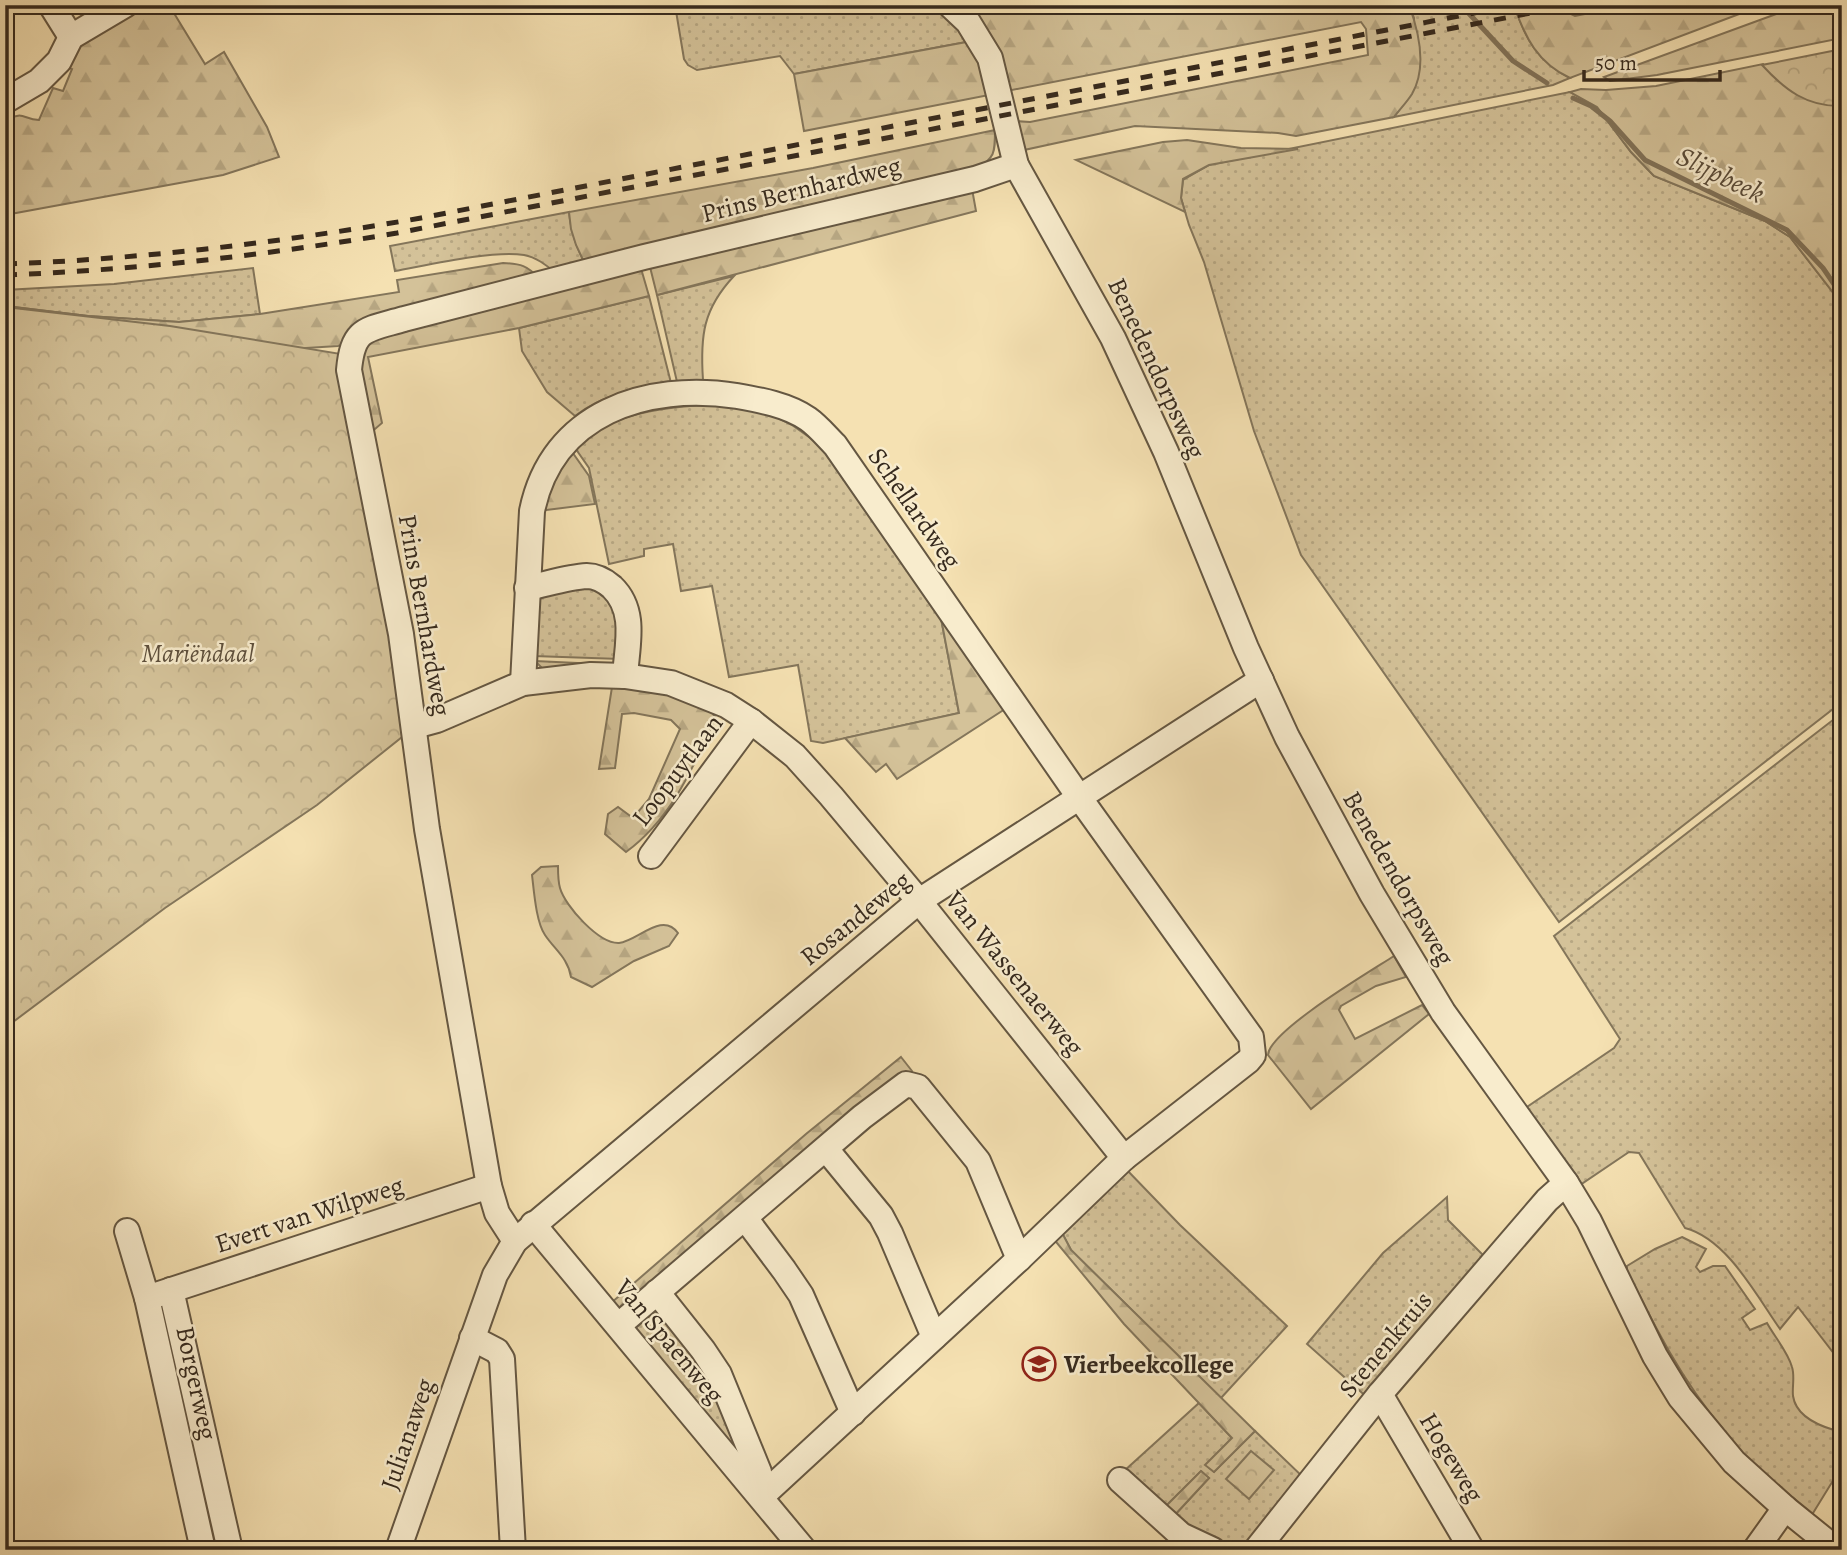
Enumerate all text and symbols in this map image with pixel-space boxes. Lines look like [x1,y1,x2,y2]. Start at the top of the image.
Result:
scale bar [1584,38,1721,82]
text: 50 m [1595,49,1637,77]
water label: Slijpbeek [1670,137,1771,212]
street label: Prins Bernhardweg [698,148,904,231]
street label: Benedendorpsweg [1099,272,1214,464]
street label: Schellardweg [860,441,969,576]
street label: Prins Bernhardweg [390,511,459,719]
park label: Mariëndaal [141,636,255,671]
street label: Loopuytlaan [624,707,731,833]
street label: Benedendorpsweg [1334,785,1463,972]
street label: Rosandeweg [793,863,918,974]
street label: Van Wassenaerweg [937,883,1092,1063]
street label: Evert van Wilpweg [210,1168,408,1261]
street label: Van Spaenweg [607,1271,732,1411]
street label: Stenenkruis [1331,1284,1440,1405]
street label: Borgerweg [167,1323,226,1443]
school or university icon: Vierbeekcollege [1020,1345,1058,1383]
place label: Vierbeekcollege [1063,1347,1234,1382]
street label: Julianaweg [372,1374,443,1495]
street label: Hogeweg [1411,1406,1492,1509]

